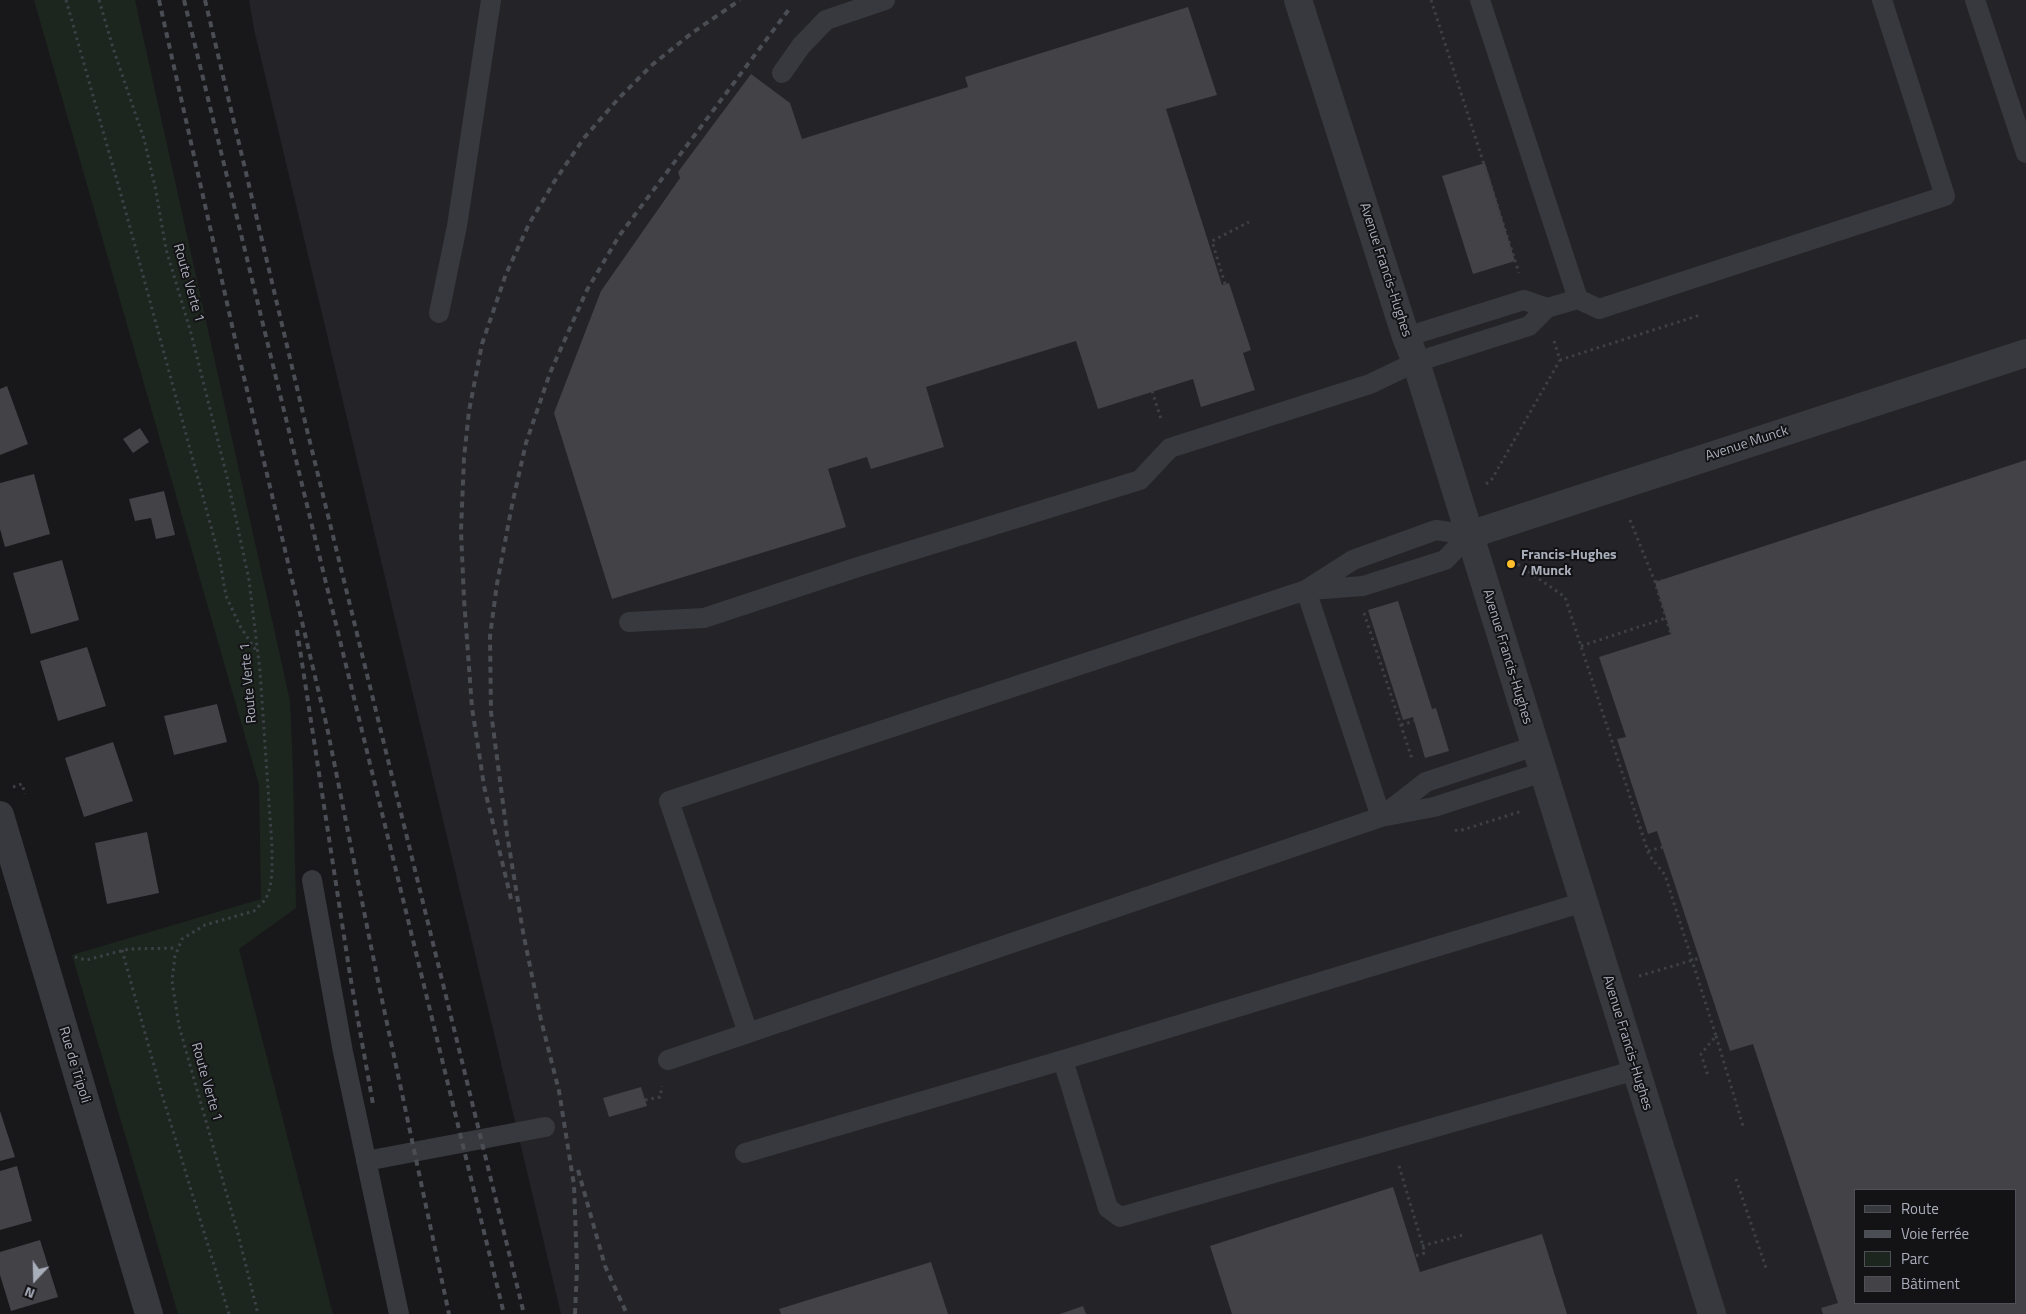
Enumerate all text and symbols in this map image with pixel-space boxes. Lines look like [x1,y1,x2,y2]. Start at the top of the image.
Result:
street label: Avenue Francis-Hughes [1355,201,1415,339]
street label: Route Verte 1 [169,242,207,324]
street label: Avenue Munck [1703,423,1791,465]
place label: Francis-Hughes / Munck [1521,548,1617,580]
marker: Francis-Hughes / Munck [1505,558,1517,570]
street label: Avenue Francis-Hughes [1478,588,1536,726]
street label: Route Verte 1 [237,642,261,724]
street label: Avenue Francis-Hughes [1598,974,1656,1112]
street label: Rue de Tripoli [54,1025,94,1105]
street label: Route Verte 1 [187,1041,225,1123]
legend [1854,1189,2016,1304]
text: Route [1901,1197,1939,1220]
text: Voie ferrée [1901,1222,1969,1245]
text: Parc [1901,1247,1929,1270]
north arrow [10,1254,60,1304]
text: Bâtiment [1901,1272,1960,1295]
text: N [21,1282,38,1305]

